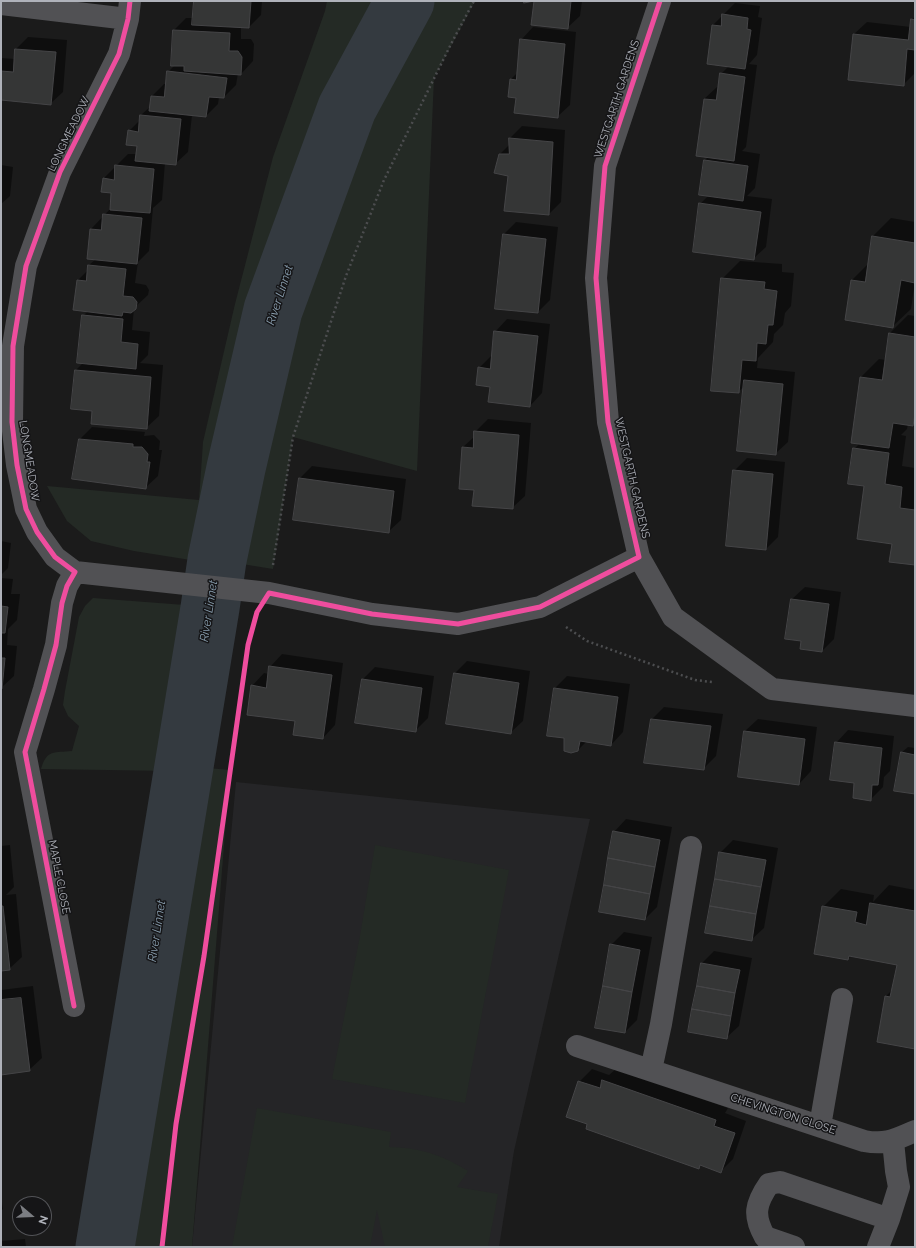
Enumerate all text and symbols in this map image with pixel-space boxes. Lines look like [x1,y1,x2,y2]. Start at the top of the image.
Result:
street label: WESTGARTH GARDENS [592,38,642,160]
street label: LONGMEADOW [45,94,93,174]
water label: River Linnet [264,263,296,327]
street label: WESTGARTH GARDENS [612,416,652,540]
street label: LONGMEADOW [16,420,42,502]
water label: River Linnet [197,579,221,643]
street label: MAPLE CLOSE [45,839,73,915]
water label: River Linnet [145,899,169,963]
street label: CHEVINGTON CLOSE [729,1091,837,1137]
north arrow [12,1196,52,1236]
text: N [35,1214,50,1226]

